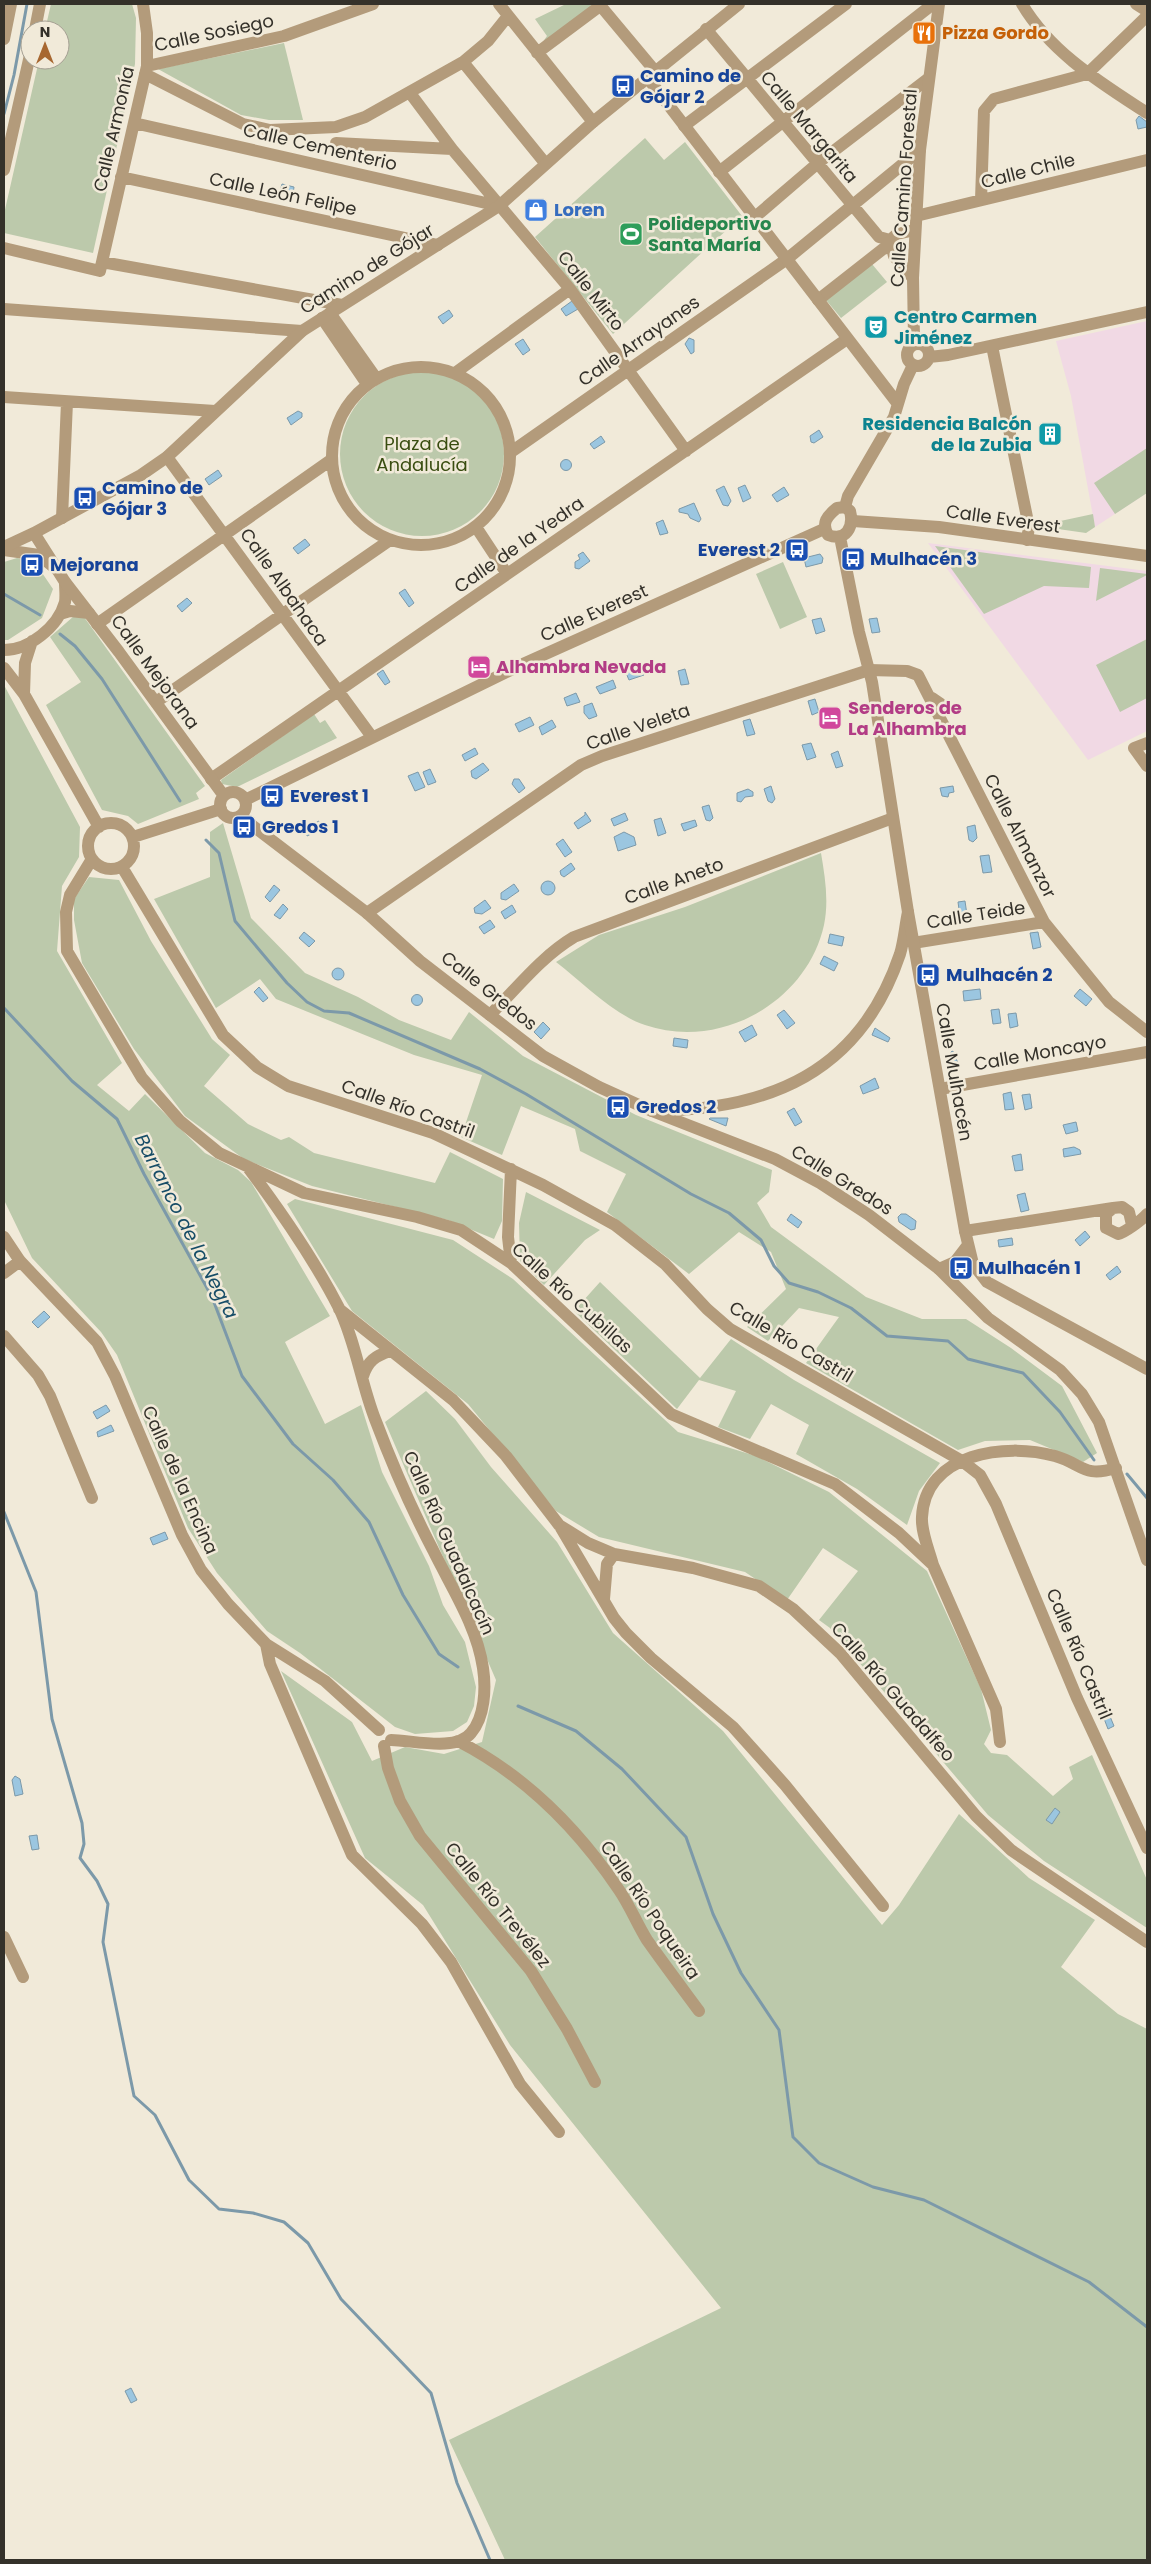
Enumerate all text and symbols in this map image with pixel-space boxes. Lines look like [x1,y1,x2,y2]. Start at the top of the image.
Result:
street label: Calle Sosiego [152,8,276,57]
north arrow [20,20,70,70]
restaurant icon: Pizza Gordo [911,20,937,46]
place label: Pizza Gordo [942,20,1049,45]
text: N [40,22,50,42]
place label: Camino de Gójar 2 [640,63,741,109]
street label: Calle Armonía [87,64,140,194]
street label: Calle Margarita [755,65,864,188]
bus stop icon: Camino de Gójar 2 [610,73,636,99]
street label: Calle Camino Forestal [884,88,923,288]
street label: Calle Cementerio [241,117,400,176]
street label: Calle Chile [978,147,1078,194]
street label: Calle León Felipe [207,166,359,221]
shop icon: Loren [523,197,549,223]
place label: Loren [554,197,605,222]
place label: Polideportivo Santa María [648,211,771,257]
street label: Camino de Gójar [295,217,439,320]
sports icon: Polideportivo Santa María [618,221,644,247]
street label: Calle Mirto [552,245,631,336]
street label: Calle Arrayanes [573,289,704,392]
place label: Centro Carmen Jiménez [894,304,1037,350]
theatre icon: Centro Carmen Jiménez [863,314,889,340]
place label: Residencia Balcón de la Zubia [862,411,1032,457]
building icon: Residencia Balcón de la Zubia [1037,421,1063,447]
park label: Plaza de Andalucía [376,431,468,477]
place label: Camino de Gójar 3 [102,475,203,521]
bus stop icon: Camino de Gójar 3 [72,485,98,511]
street label: Calle de la Yedra [449,490,589,599]
street label: Calle Everest [944,498,1062,539]
street label: Calle Albahaca [234,523,334,651]
place label: Everest 2 [698,537,780,562]
bus stop icon: Everest 2 [784,537,810,563]
bus stop icon: Mulhacén 3 [840,546,866,572]
place label: Mulhacén 3 [870,546,977,571]
bus stop icon: Mejorana [19,552,45,578]
place label: Mejorana [50,552,139,577]
street label: Calle Everest [536,578,652,647]
street label: Calle Mejorana [105,609,206,734]
hotel icon: Alhambra Nevada [466,654,492,680]
place label: Alhambra Nevada [496,654,667,679]
place label: Senderos de La Alhambra [848,695,967,741]
street label: Calle Veleta [582,697,693,756]
hotel icon: Senderos de La Alhambra [817,705,843,731]
street label: Calle Almanzor [978,769,1063,902]
bus stop icon: Everest 1 [259,783,285,809]
place label: Everest 1 [290,783,369,808]
bus stop icon: Gredos 1 [231,814,257,840]
place label: Gredos 1 [262,814,339,839]
street label: Calle Aneto [621,851,727,910]
street label: Calle Teide [925,894,1027,935]
street label: Calle Gredos [436,945,543,1036]
bus stop icon: Mulhacén 2 [915,962,941,988]
place label: Mulhacén 2 [946,962,1053,987]
street label: Calle Mulhacén [930,1001,979,1143]
street label: Calle Moncayo [972,1029,1108,1076]
street label: Calle Río Castril [338,1073,478,1144]
bus stop icon: Gredos 2 [605,1094,631,1120]
place label: Gredos 2 [636,1094,716,1119]
water label: Barranco de la Negra [128,1129,245,1324]
street label: Calle Gredos [787,1138,898,1221]
street label: Calle Río Cubillas [506,1236,638,1359]
bus stop icon: Mulhacén 1 [948,1255,974,1281]
place label: Mulhacén 1 [978,1255,1081,1280]
street label: Calle Río Castril [725,1295,858,1388]
street label: Calle de la Encina [136,1402,224,1558]
street label: Calle Río Guadalcacín [398,1447,501,1639]
street label: Calle Río Castril [1041,1584,1118,1723]
street label: Calle Río Guadalfeo [826,1616,961,1767]
street label: Calle Río Poqueira [595,1835,706,1984]
street label: Calle Río Trevélez [440,1836,557,1973]

